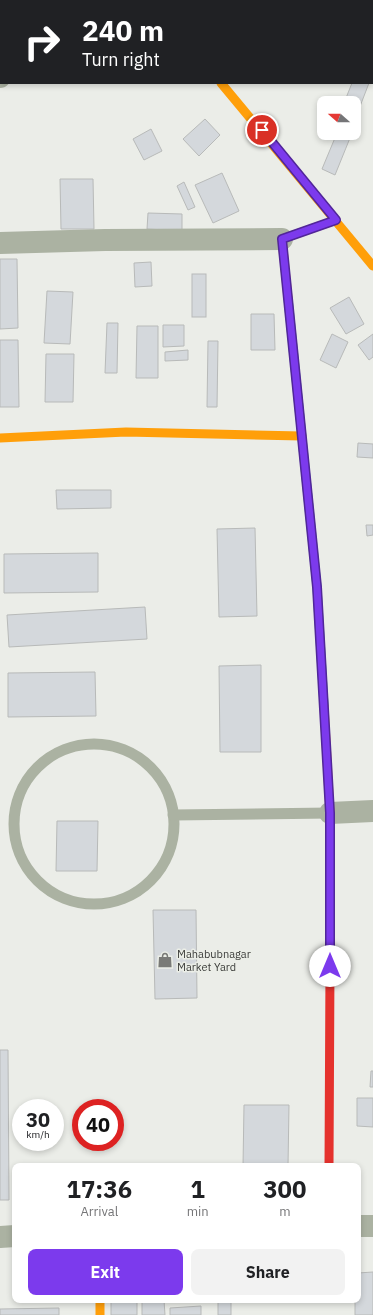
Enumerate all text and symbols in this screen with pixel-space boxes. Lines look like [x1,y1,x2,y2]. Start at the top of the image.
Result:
text: 240 m [82,12,164,49]
icon: right [16,16,68,68]
text: Turn right [82,48,160,71]
north arrow [317,96,361,140]
map controls [317,96,361,140]
pin [245,113,279,147]
icon: arrive [251,119,273,141]
position arrow [309,945,351,987]
place label: Mahabubnagar Market Yard [177,947,251,974]
shop icon: Mahabubnagar Market Yard [156,951,174,969]
speed limit sign: 40 [72,1099,124,1151]
text: 30 [26,1106,50,1133]
text: km/h [26,1128,50,1141]
text: 17:36 [67,1173,132,1205]
text: 1 [190,1173,205,1205]
text: 300 [263,1173,306,1205]
text: Arrival [80,1203,118,1220]
text: min [187,1203,209,1220]
text: m [279,1203,290,1220]
button: Exit [28,1249,183,1295]
button: Share [191,1249,345,1295]

